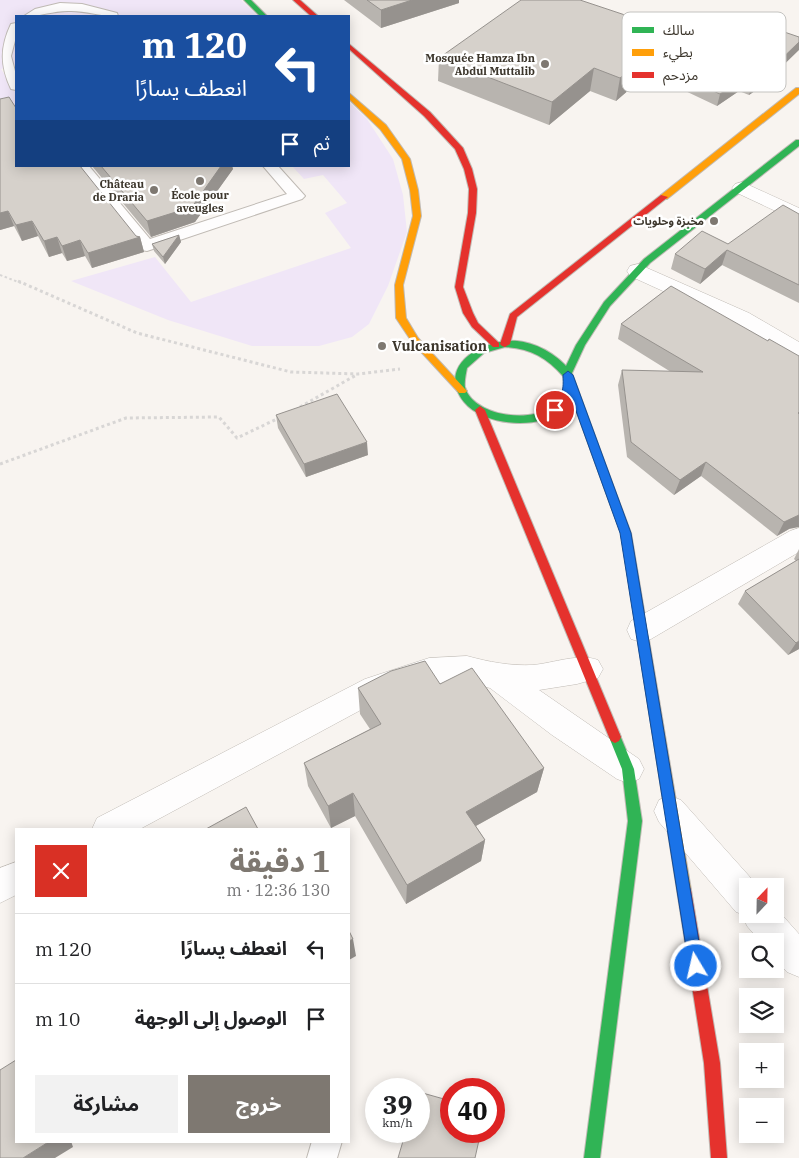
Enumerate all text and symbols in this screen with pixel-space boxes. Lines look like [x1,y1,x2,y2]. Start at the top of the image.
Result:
legend [622,12,786,92]
text: سالك [663,21,695,39]
text: 120 m [142,22,247,68]
icon: left [265,35,330,100]
text: بطيء [663,43,693,63]
place label: Mosquée Hamza Ibn Abdul Muttalib [425,51,535,78]
marker: Mosquée Hamza Ibn Abdul Muttalib [539,58,551,70]
text: مزدحم [663,66,698,86]
text: انعطف يسارًا [135,73,247,102]
icon: arrive [276,130,304,158]
text: ثم [314,131,330,155]
marker: École pour aveugles [194,175,206,187]
place label: Château de Draria [93,177,144,204]
marker: Château de Draria [148,184,160,196]
place label: École pour aveugles [171,187,229,215]
place label: مخبزة وحلويات [633,214,704,228]
marker: مخبزة وحلويات [708,215,720,227]
place label: Vulcanisation [392,337,487,355]
marker: Vulcanisation [376,340,388,352]
pin [534,389,576,431]
icon: arrive [541,396,569,424]
text: 1 دقيقة [230,841,330,880]
button: close [35,845,87,897]
north arrow [739,878,784,922]
map controls [739,878,784,1143]
text: 130 m · 12:36 [227,880,330,900]
button: search [739,933,784,978]
icon: left [302,935,330,963]
text: انعطف يسارًا [181,936,287,960]
text: 120 m [35,937,92,961]
position arrow [669,939,721,991]
button: layers [739,988,784,1033]
icon: arrive [302,1005,330,1033]
text: الوصول إلى الوجهة [135,1006,287,1030]
text: 10 m [35,1007,80,1031]
button: + [739,1043,784,1088]
button: مشاركة [35,1075,178,1133]
button: خروج [188,1075,330,1133]
speed limit sign: 40 [440,1078,505,1143]
text: 39 [382,1088,413,1121]
button: − [739,1098,784,1143]
text: km/h [382,1115,413,1130]

